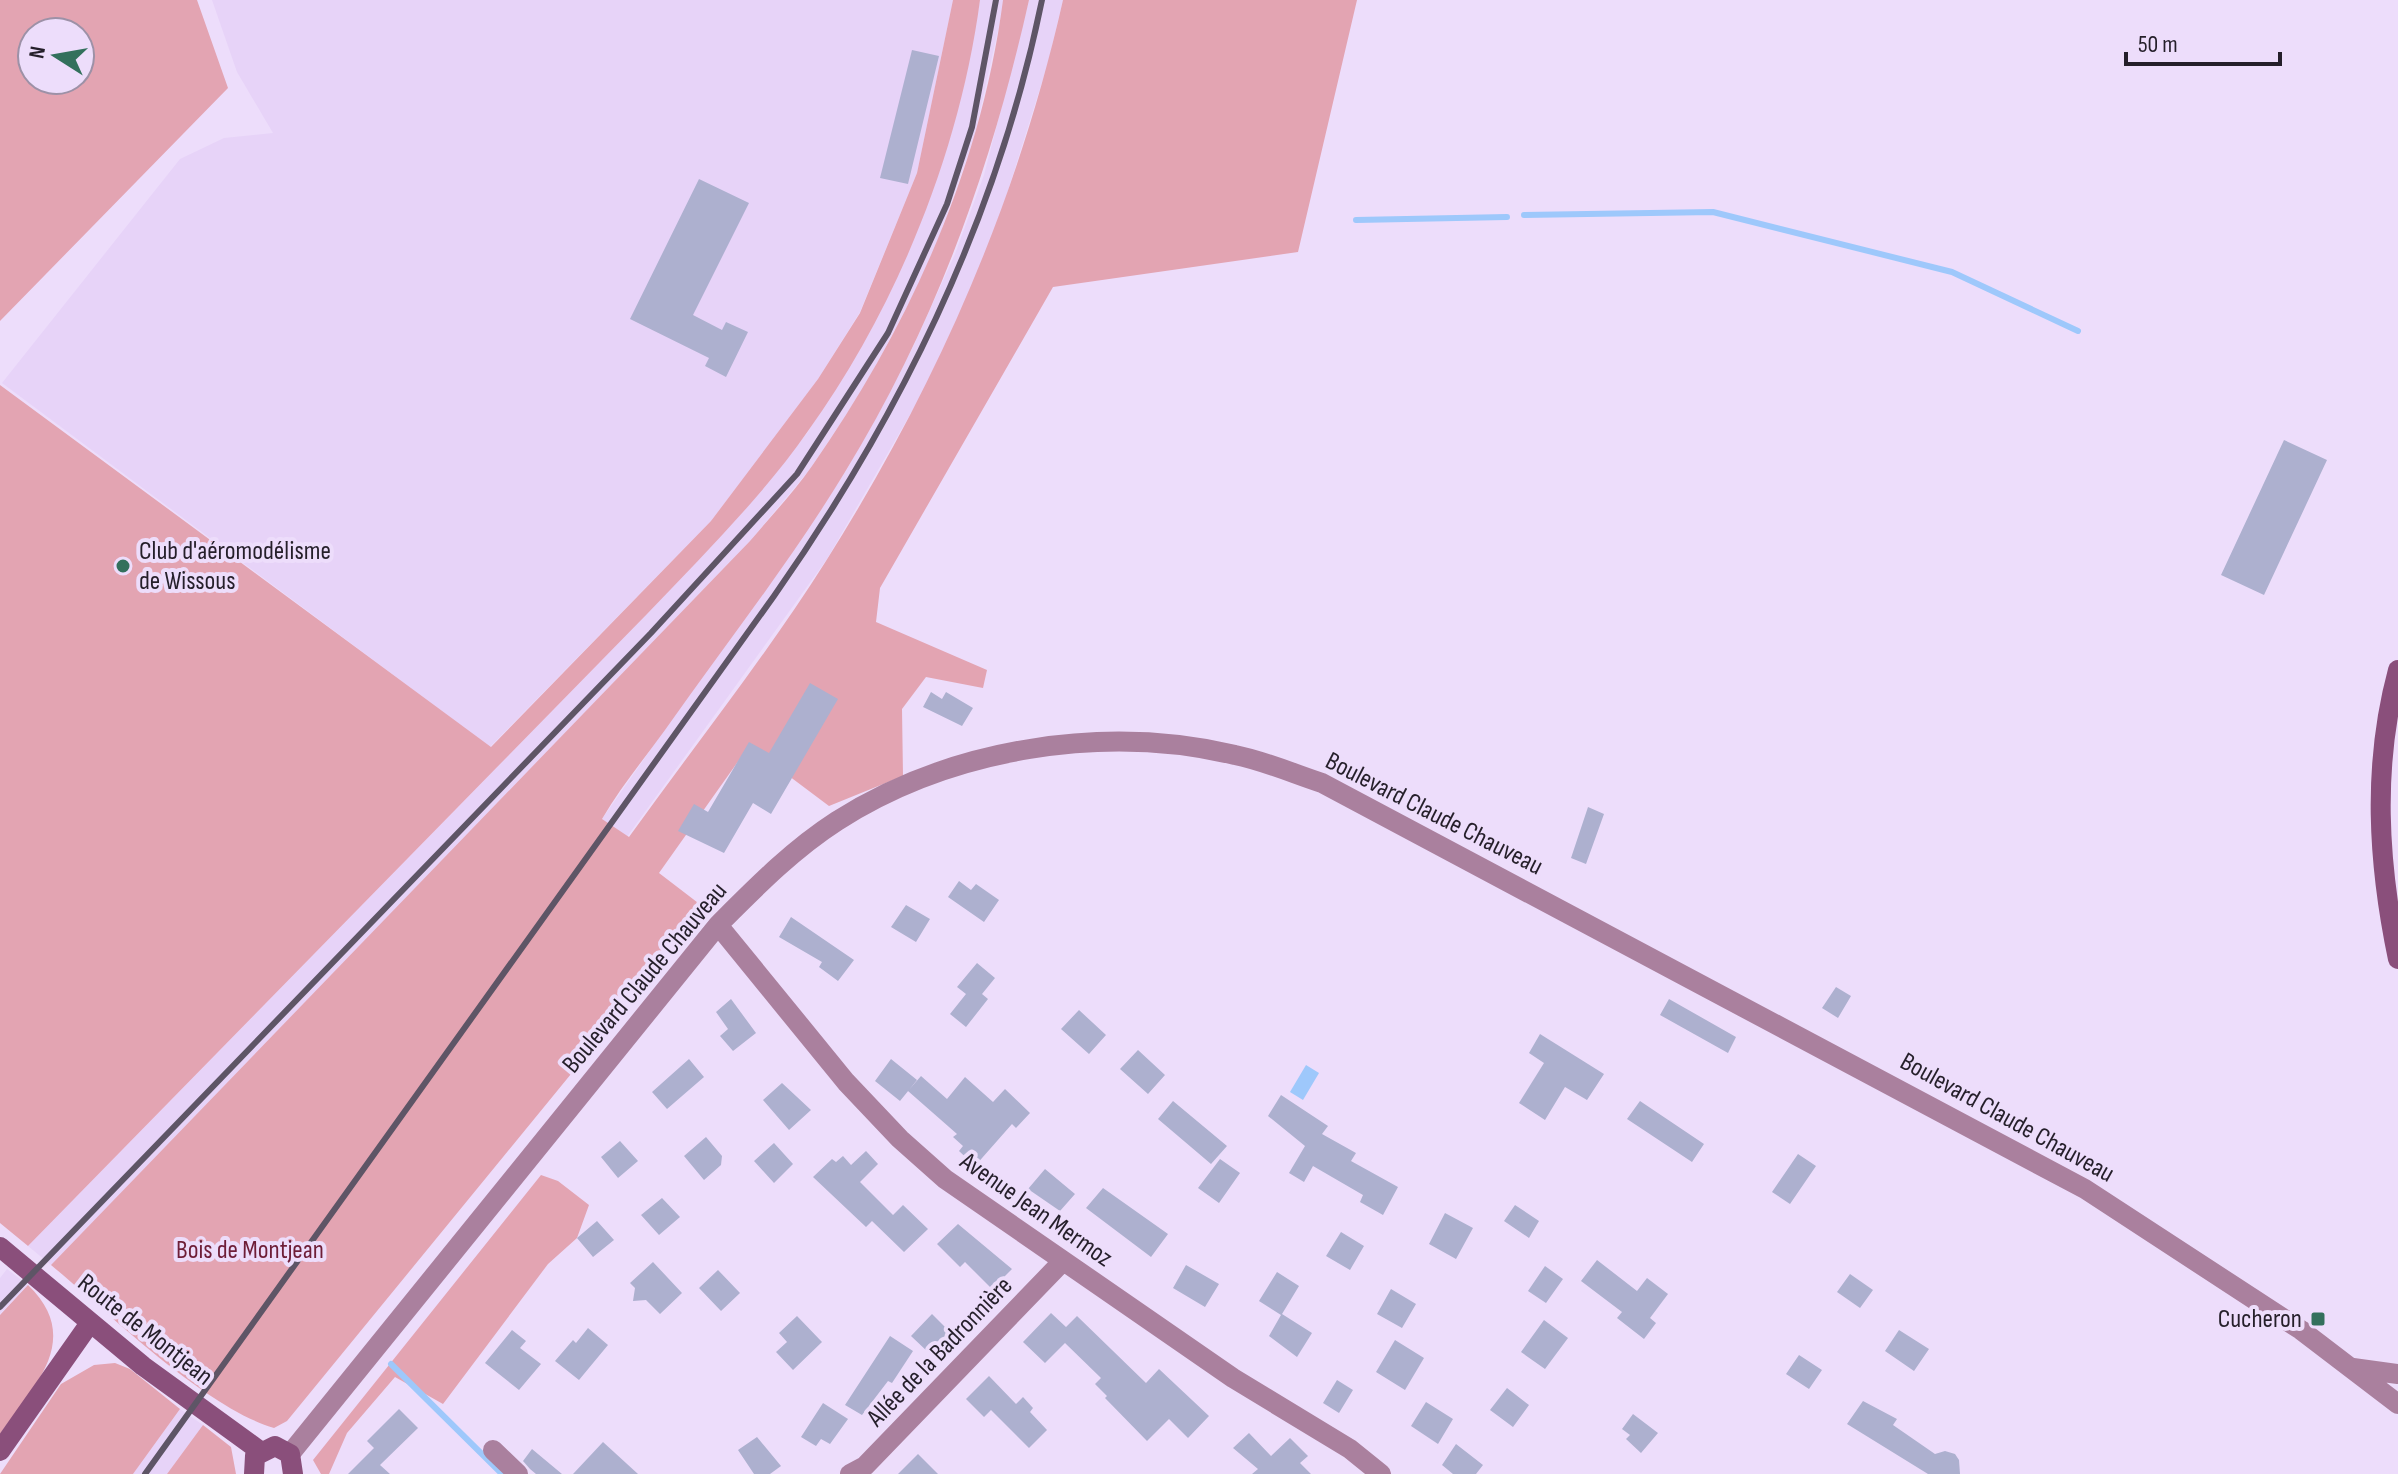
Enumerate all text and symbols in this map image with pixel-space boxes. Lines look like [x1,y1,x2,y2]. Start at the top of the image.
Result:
north arrow [16,16,96,96]
scale bar [2126,16,2280,66]
text: 50 m [2138,30,2178,59]
text: N [23,44,52,61]
place label: Club d'aéromodélisme de Wissous [139,536,331,597]
marker: Club d'aéromodélisme de Wissous [114,557,132,575]
street label: Boulevard Claude Chauveau [1320,746,1548,882]
street label: Boulevard Claude Chauveau [556,876,734,1080]
street label: Boulevard Claude Chauveau [1895,1046,2119,1190]
street label: Avenue Jean Mermoz [953,1145,1118,1274]
park label: Bois de Montjean [176,1235,324,1266]
street label: Route de Montjean [71,1268,219,1392]
street label: Allée de la Badronnière [860,1271,1019,1434]
place label: Cucheron [2218,1304,2302,1335]
marker: Cucheron [2309,1310,2327,1328]

